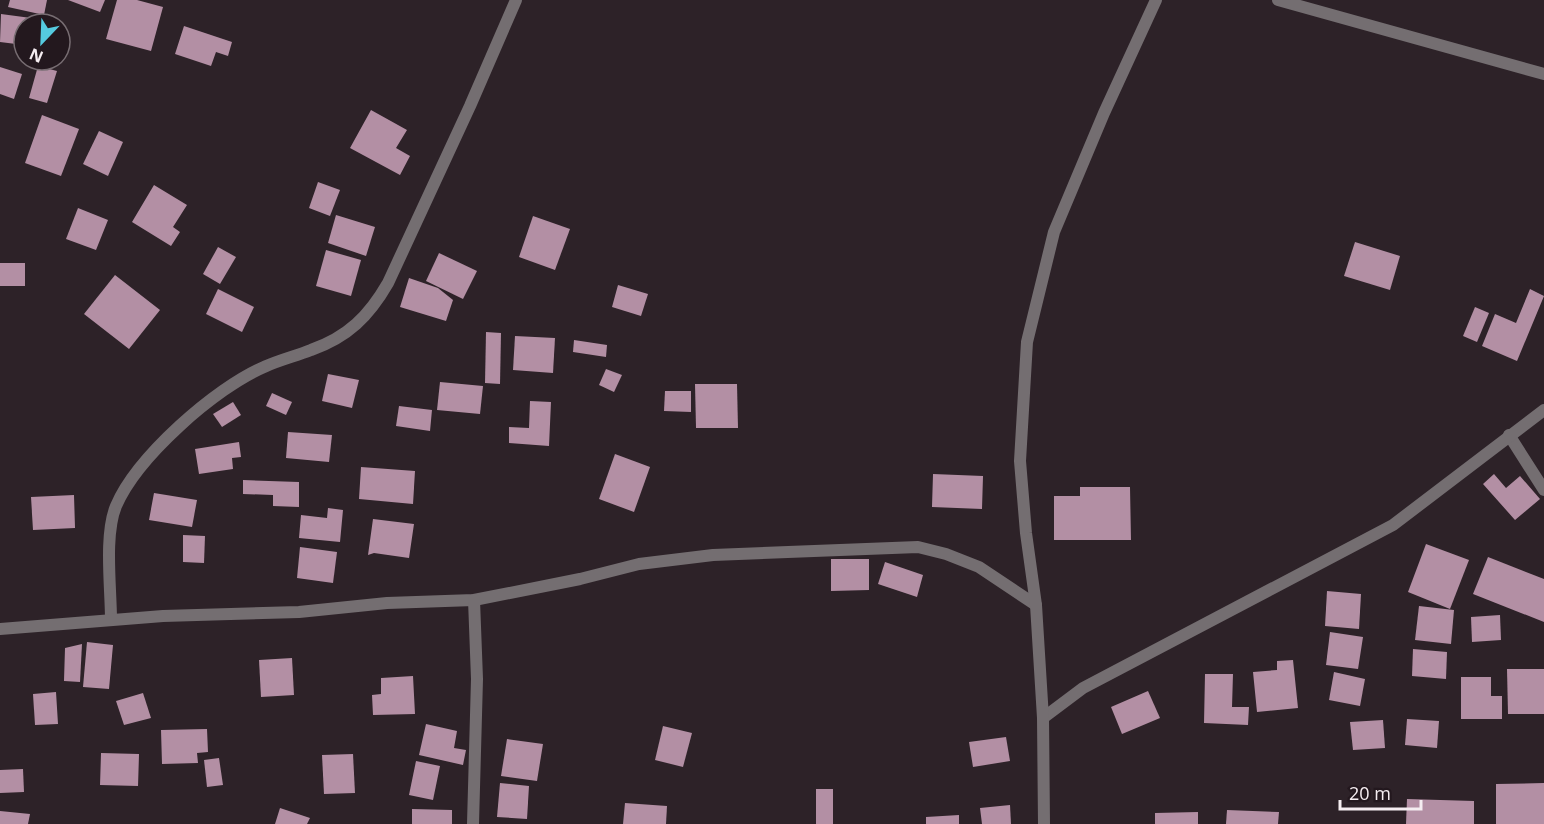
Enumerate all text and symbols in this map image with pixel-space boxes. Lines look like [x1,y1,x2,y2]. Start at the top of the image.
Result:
north arrow [12,12,72,72]
text: N [26,43,46,68]
scale bar [1340,773,1421,811]
text: 20 m [1349,781,1391,805]

